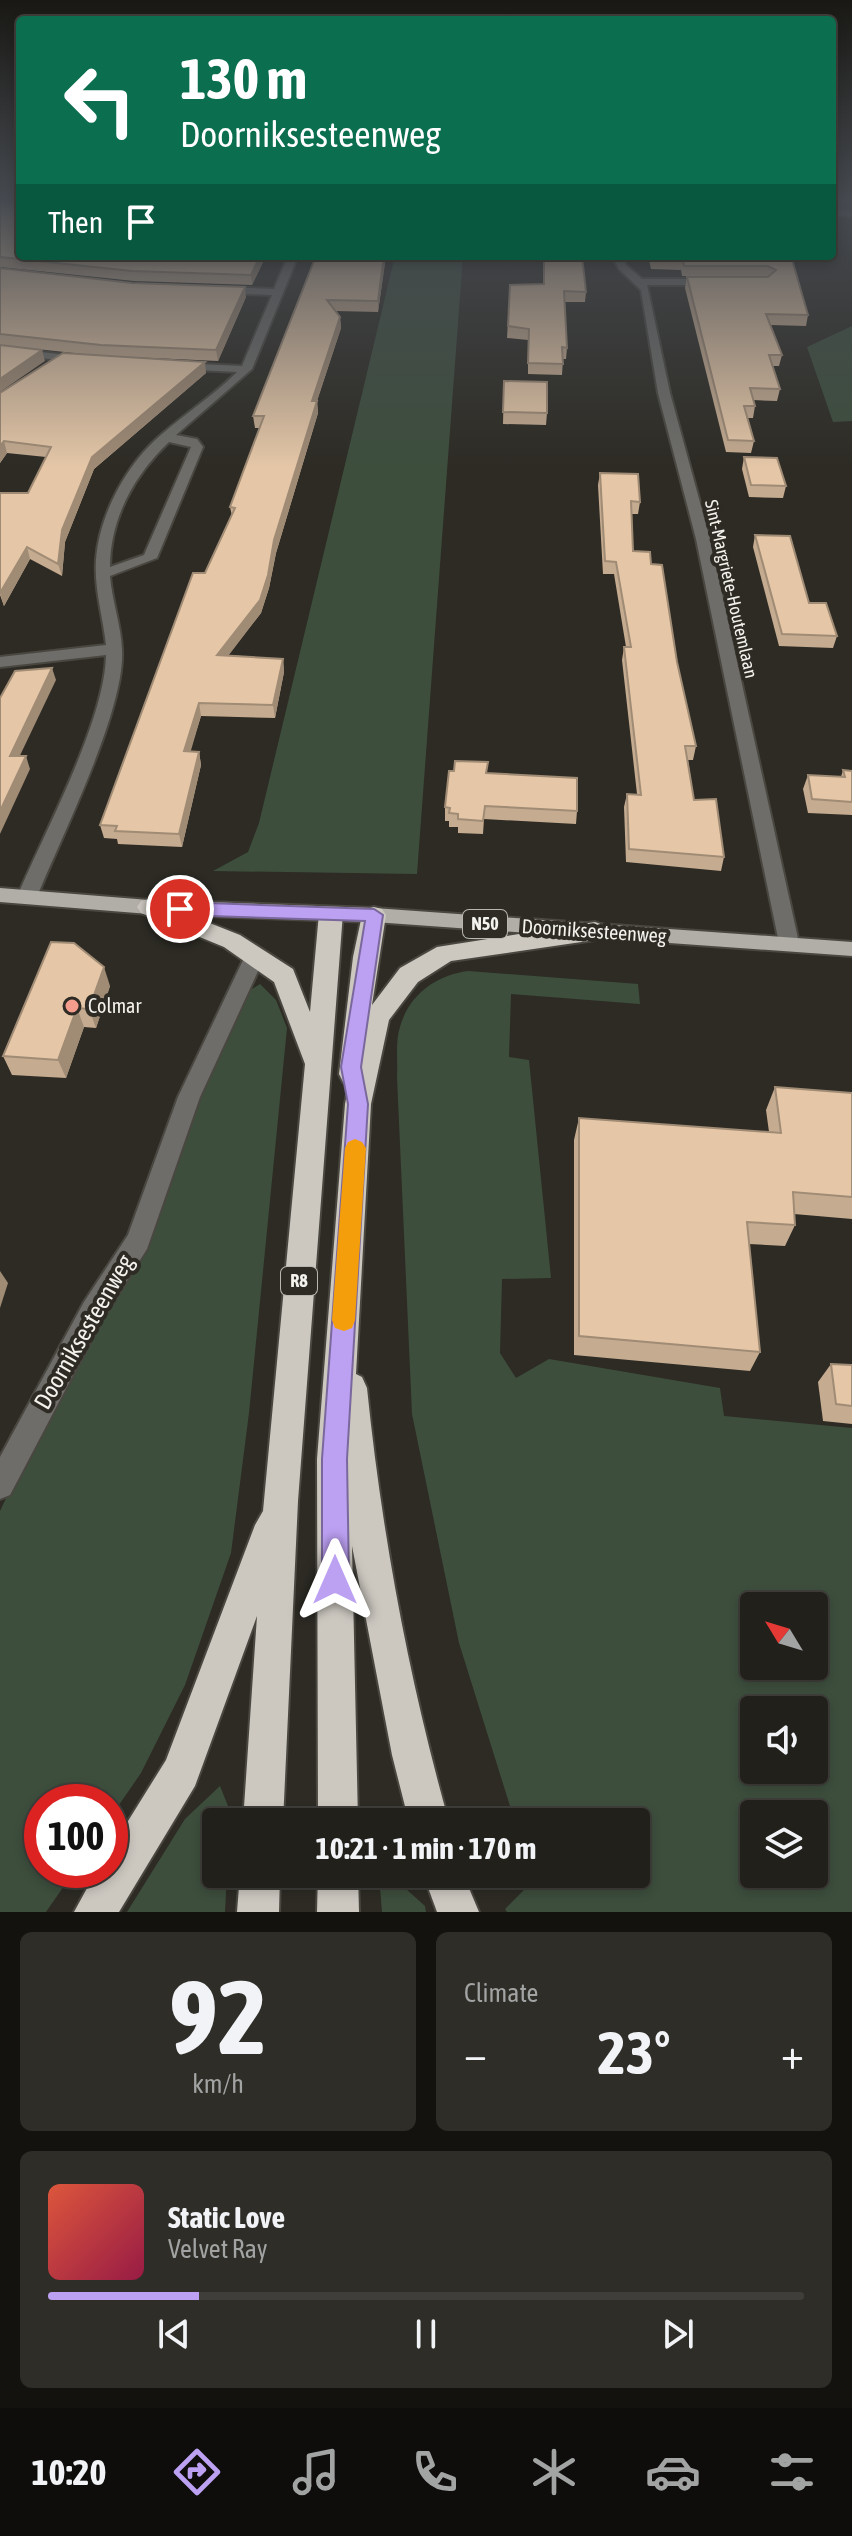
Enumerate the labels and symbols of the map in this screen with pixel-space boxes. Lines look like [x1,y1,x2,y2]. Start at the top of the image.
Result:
street label: Sint-Margriete-Houtemlaan [701,498,762,680]
pin [146,875,214,943]
road number: N50 [463,910,507,938]
street label: Doorniksesteenweg [521,914,668,947]
place label: Colmar [88,994,142,1017]
marker: Colmar [63,997,81,1015]
street label: Doorniksesteenweg [28,1249,139,1414]
road number: R8 [281,1267,317,1295]
position arrow [293,1538,377,1622]
north arrow [740,1592,828,1680]
speed limit sign: 100 [24,1784,128,1888]

